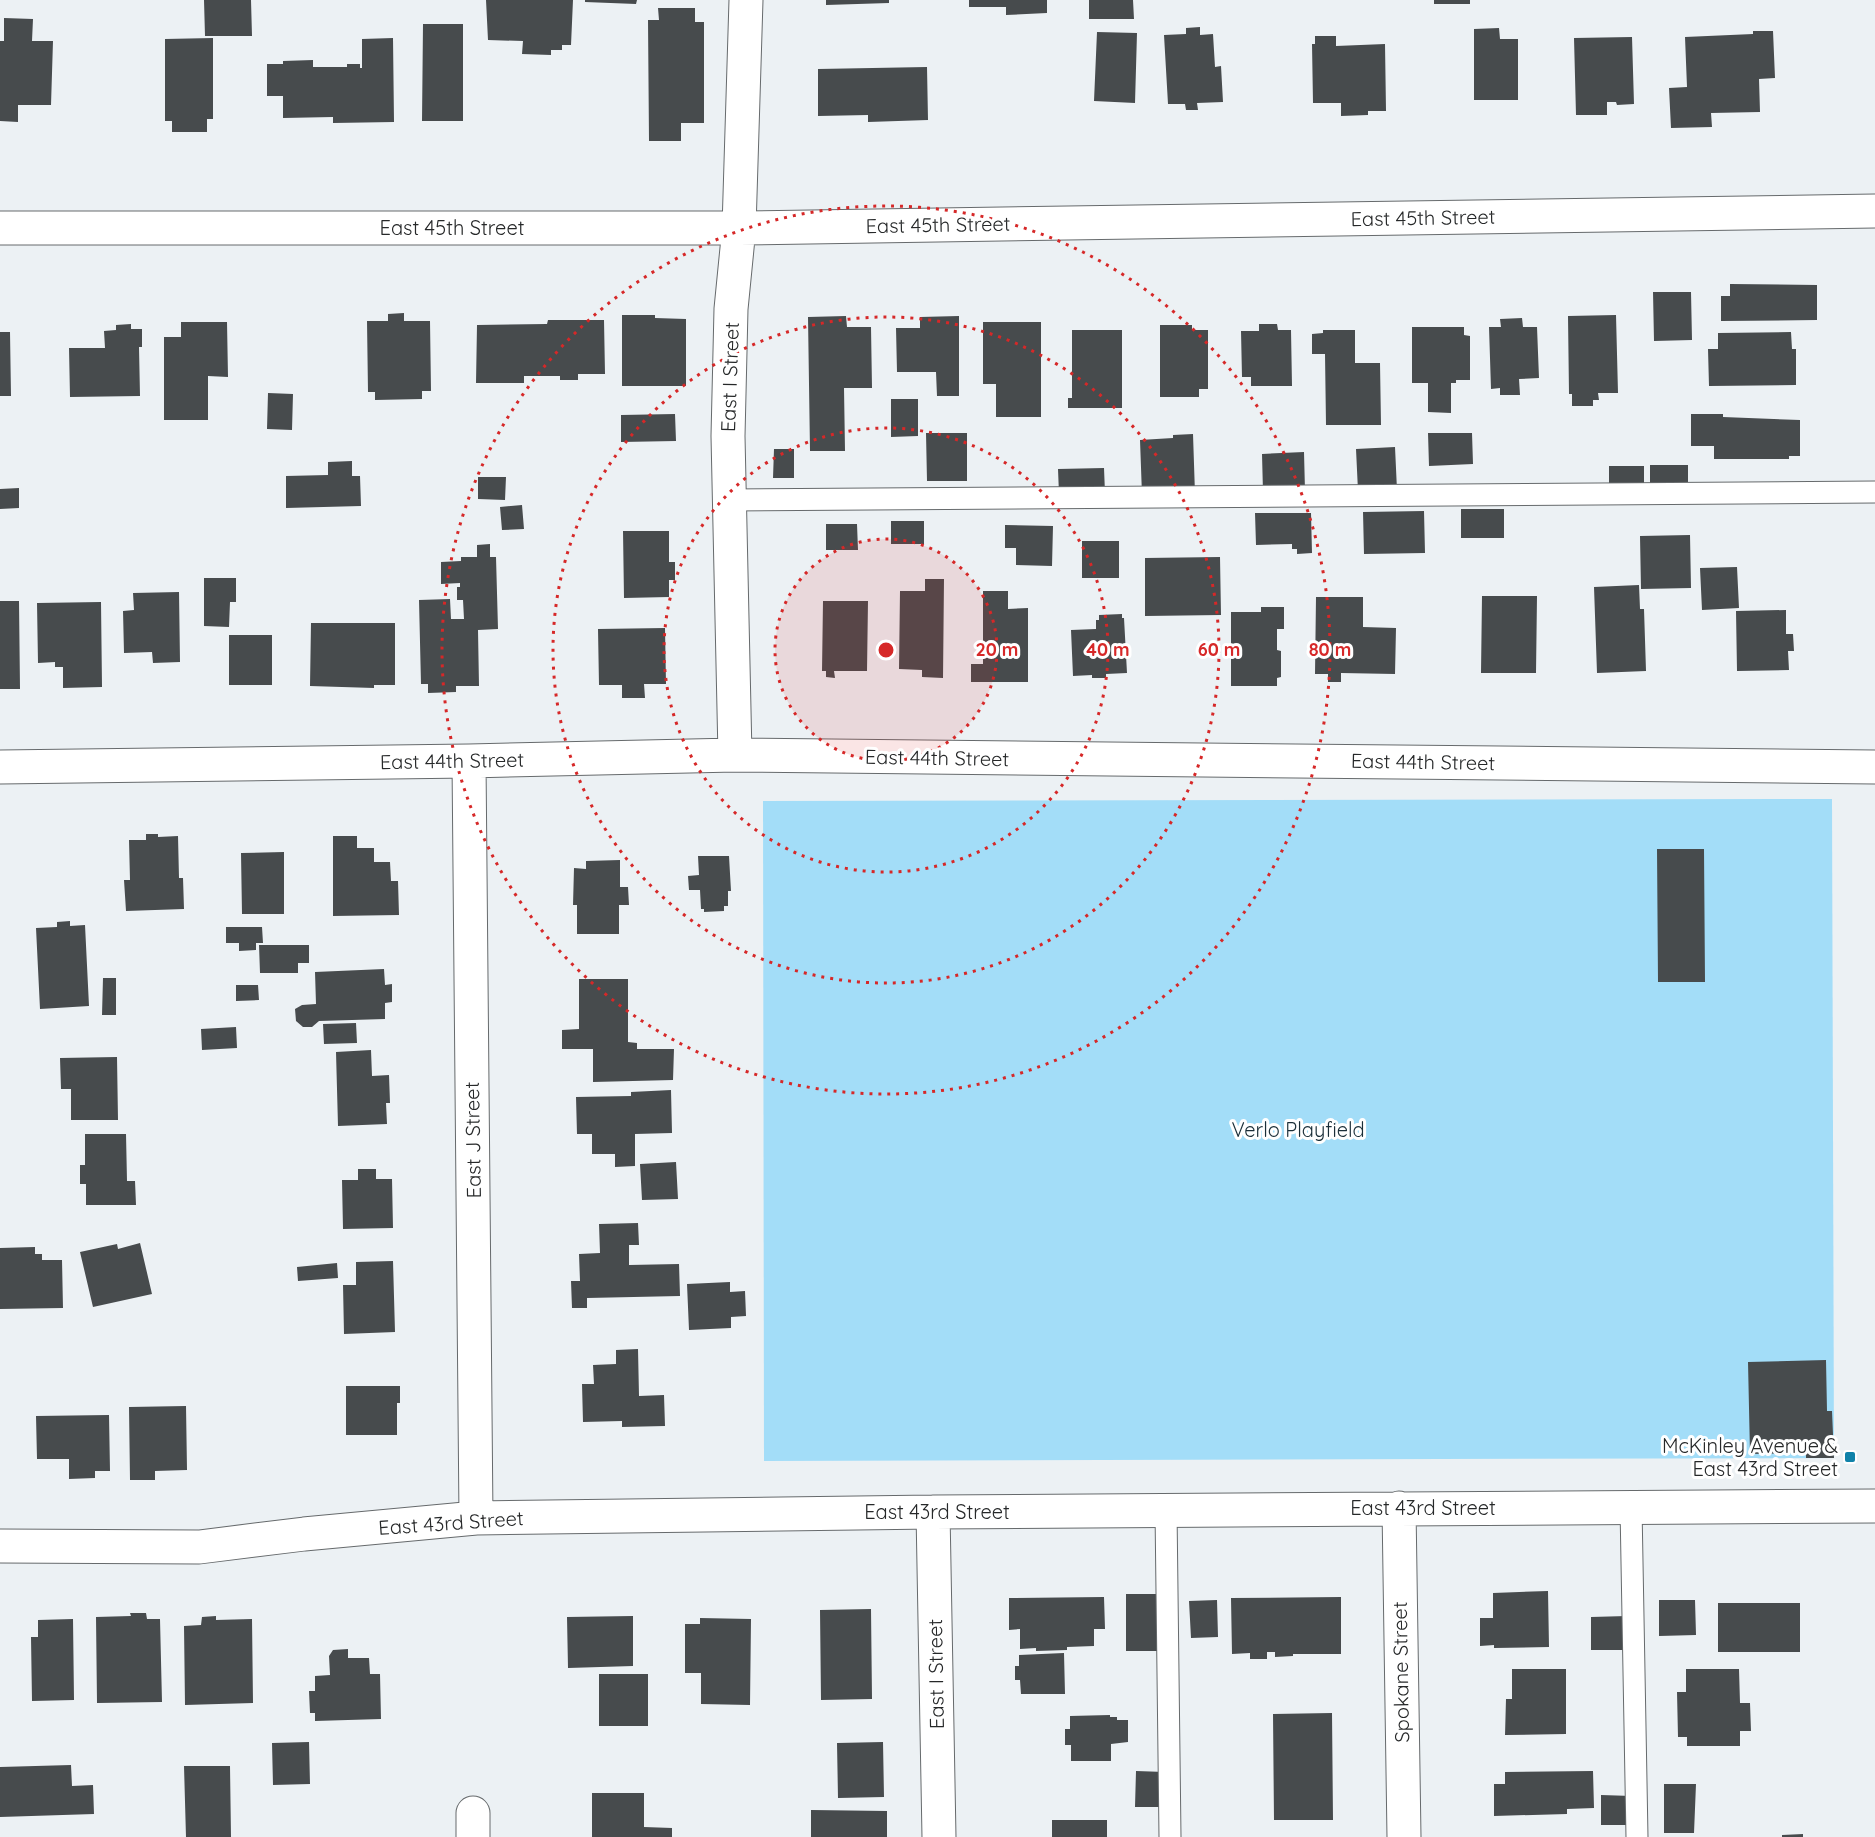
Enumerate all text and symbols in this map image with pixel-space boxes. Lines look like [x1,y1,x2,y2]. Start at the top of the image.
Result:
street label: East 45th Street [1350,204,1496,231]
street label: East 45th Street [865,211,1011,238]
street label: East 45th Street [380,215,525,240]
street label: East I Street [715,321,744,433]
text: 20 m [976,638,1018,661]
text: 40 m [1086,638,1130,661]
text: 60 m [1198,638,1240,661]
text: 80 m [1309,638,1351,661]
centre of rings [876,640,896,660]
street label: East 44th Street [865,744,1010,771]
street label: East 44th Street [380,747,525,774]
street label: East 44th Street [1351,748,1496,775]
street label: East J Street [459,1081,486,1199]
park label: Verlo Playfield [1231,1117,1365,1142]
place label: McKinley Avenue & East 43rd Street [1662,1433,1838,1481]
marker: McKinley Avenue & East 43rd Street [1843,1450,1857,1464]
street label: East 43rd Street [1350,1495,1496,1520]
street label: East 43rd Street [864,1499,1010,1524]
street label: East 43rd Street [377,1505,525,1540]
street label: Spokane Street [1387,1601,1414,1743]
street label: East I Street [922,1618,949,1729]

